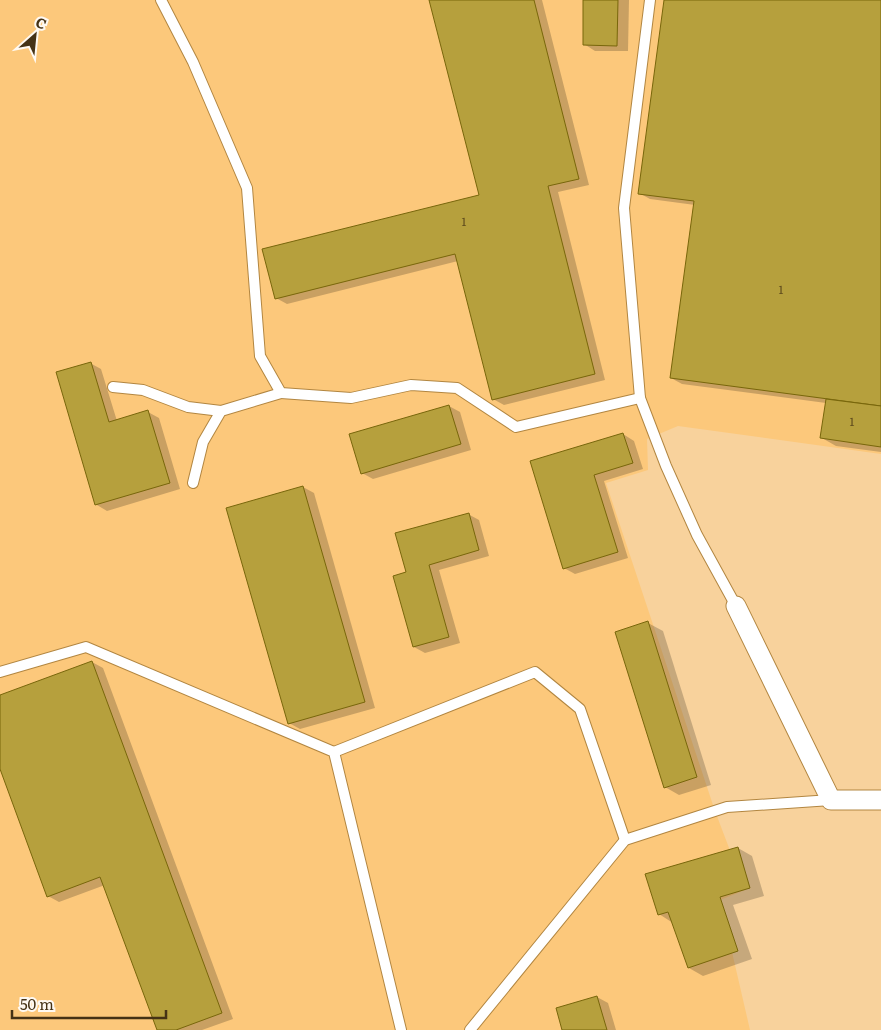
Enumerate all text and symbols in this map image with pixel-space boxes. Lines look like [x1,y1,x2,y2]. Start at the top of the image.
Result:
north arrow [10,10,60,60]
text: С [32,11,50,34]
house number: 1 [462,212,467,230]
house number: 1 [779,280,784,298]
house number: 1 [850,412,855,430]
scale bar [12,988,166,1020]
text: 50 m [20,992,54,1015]

